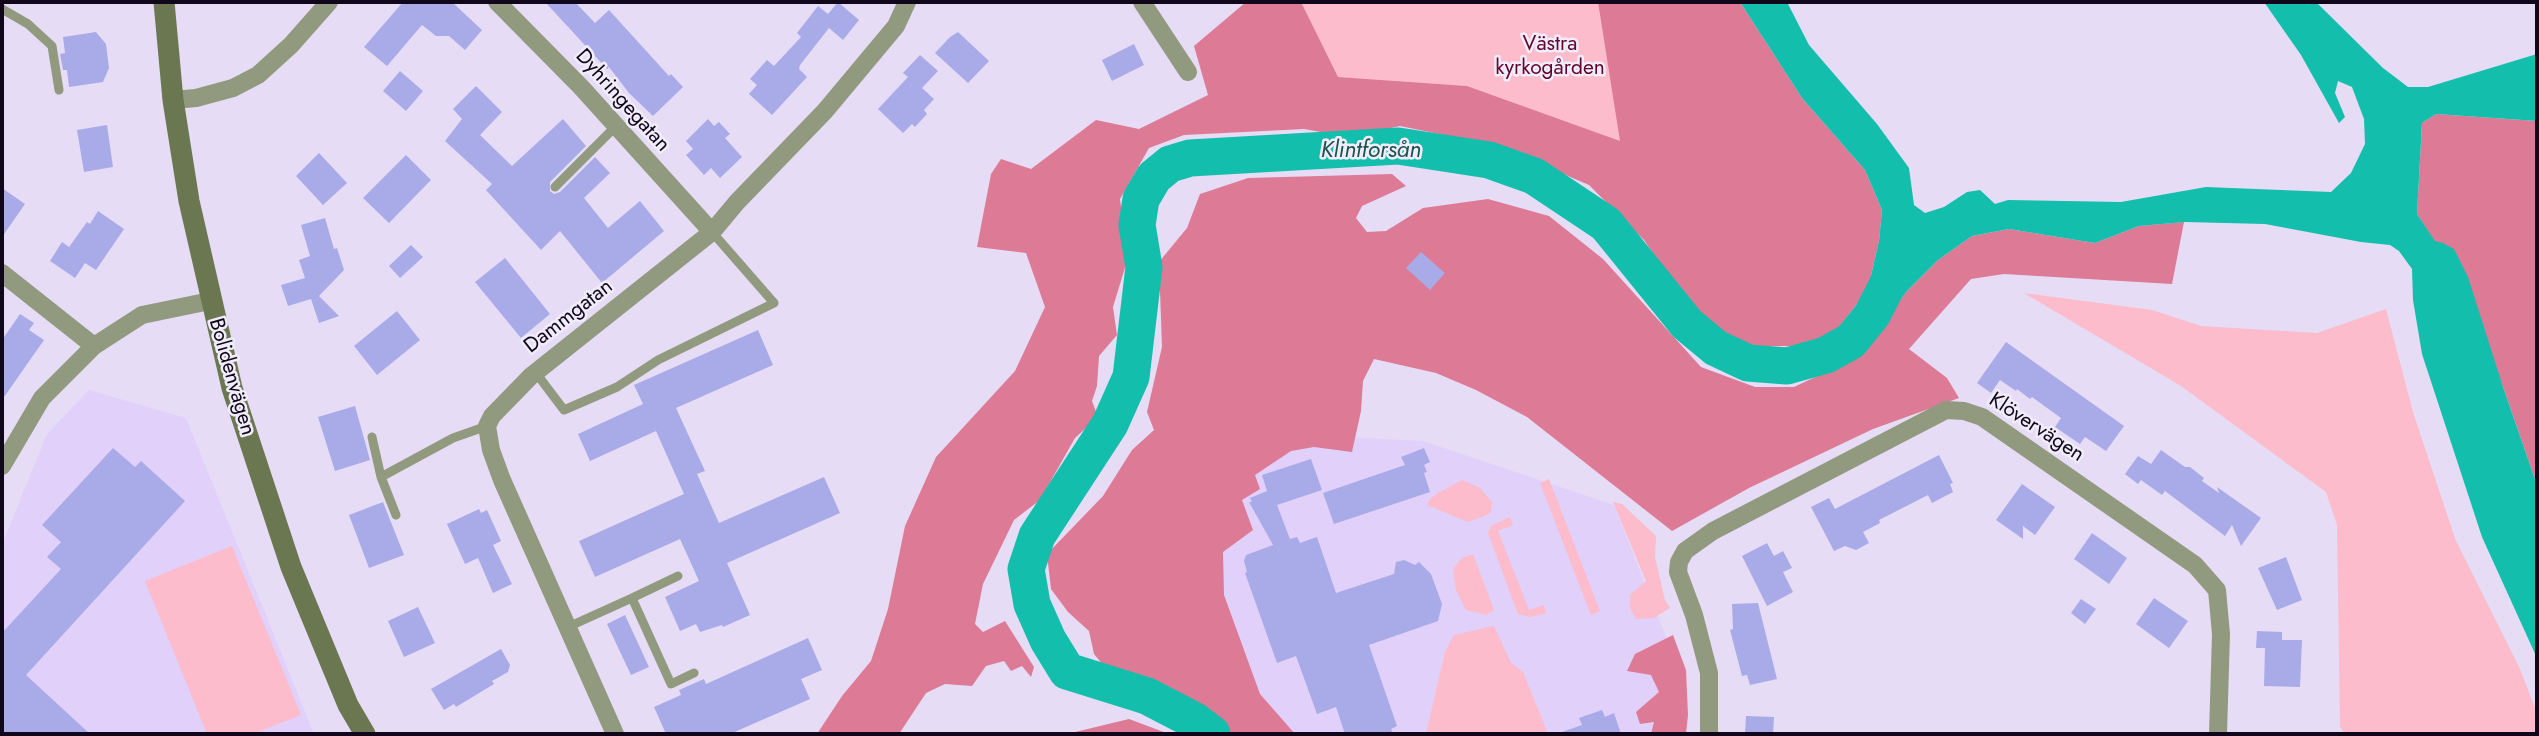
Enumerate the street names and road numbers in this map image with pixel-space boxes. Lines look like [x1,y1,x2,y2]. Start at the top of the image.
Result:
street label: Dyhringegatan [569,44,675,158]
street label: Dammgatan [520,275,618,359]
street label: Bolidenvägen [202,316,260,438]
street label: Klövervägen [1984,388,2088,468]

